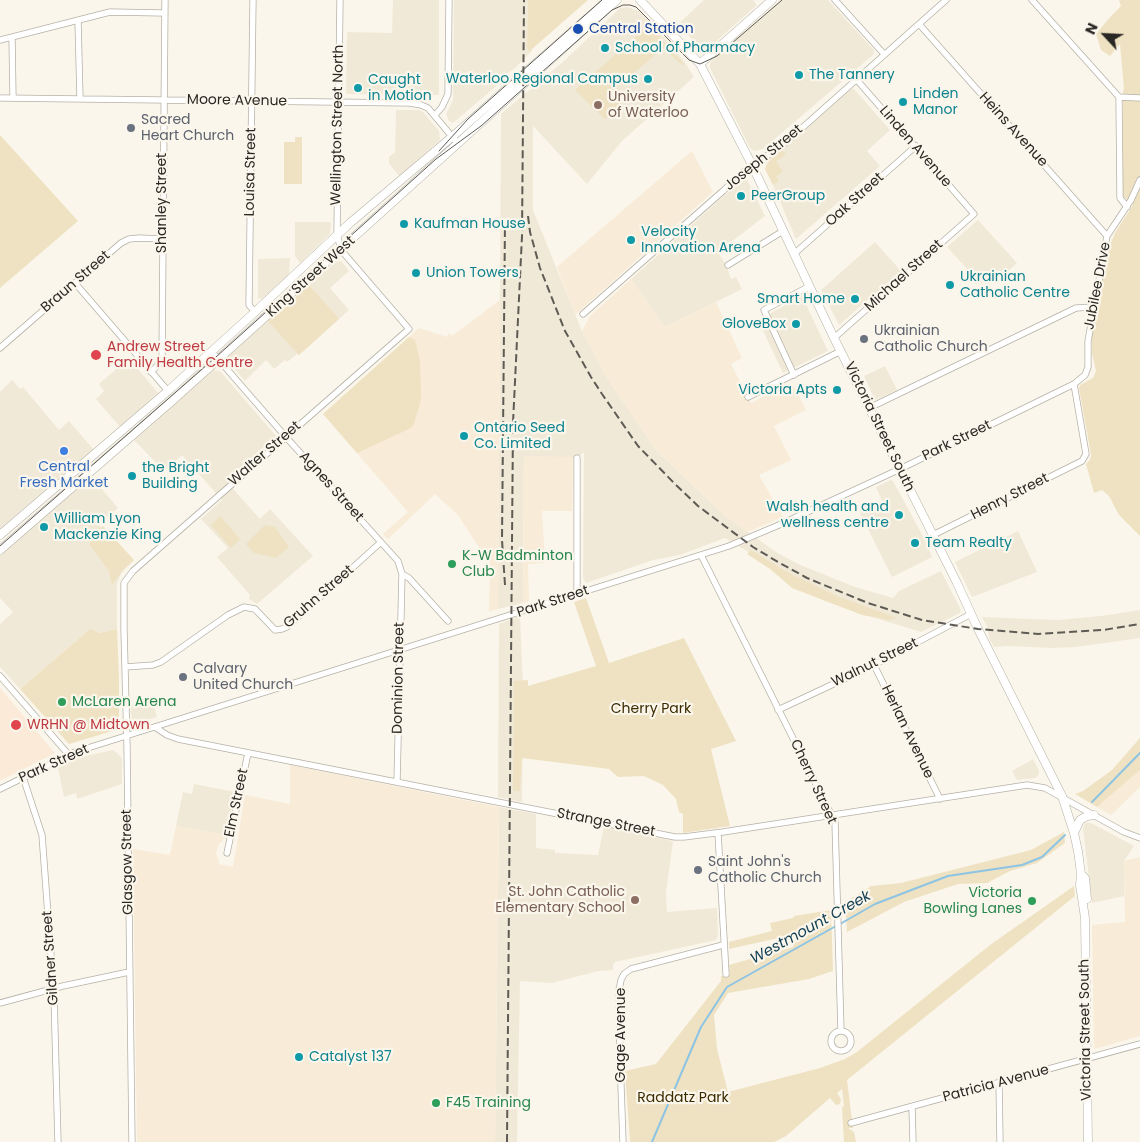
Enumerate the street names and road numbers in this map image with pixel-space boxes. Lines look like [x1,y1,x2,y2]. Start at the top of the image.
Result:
street label: Wellington Street North [328,45,348,205]
street label: Heins Avenue [975,89,1051,171]
street label: Moore Avenue [187,92,287,110]
street label: Linden Avenue [875,103,955,191]
street label: Joseph Street [722,121,806,195]
street label: Louisa Street [242,127,260,217]
street label: Shanley Street [154,153,170,253]
street label: Oak Street [822,170,888,230]
street label: King Street West [263,233,359,321]
street label: Michael Street [861,237,947,315]
street label: Jubilee Drive [1081,241,1115,331]
street label: Braun Street [38,247,114,317]
street label: Victoria Street South [840,359,918,495]
street label: Park Street [920,417,994,465]
street label: Walter Street [225,418,305,490]
street label: Agnes Street [295,448,367,526]
street label: Henry Street [968,470,1052,524]
street label: Gruhn Street [280,562,358,632]
street label: Park Street [515,582,591,622]
street label: Dominion Street [390,622,408,734]
street label: Walnut Street [829,635,921,691]
street label: Herlan Avenue [877,683,937,781]
street label: Cherry Street [786,737,840,827]
street label: Park Street [16,741,92,787]
street label: Elm Street [222,767,252,839]
street label: Strange Street [555,805,657,841]
street label: Glasgow Street [119,809,137,915]
street label: Gildner Street [39,910,63,1006]
street label: Victoria Street South [1076,959,1096,1101]
street label: Gage Avenue [613,988,629,1082]
street label: Patricia Avenue [941,1062,1051,1106]

